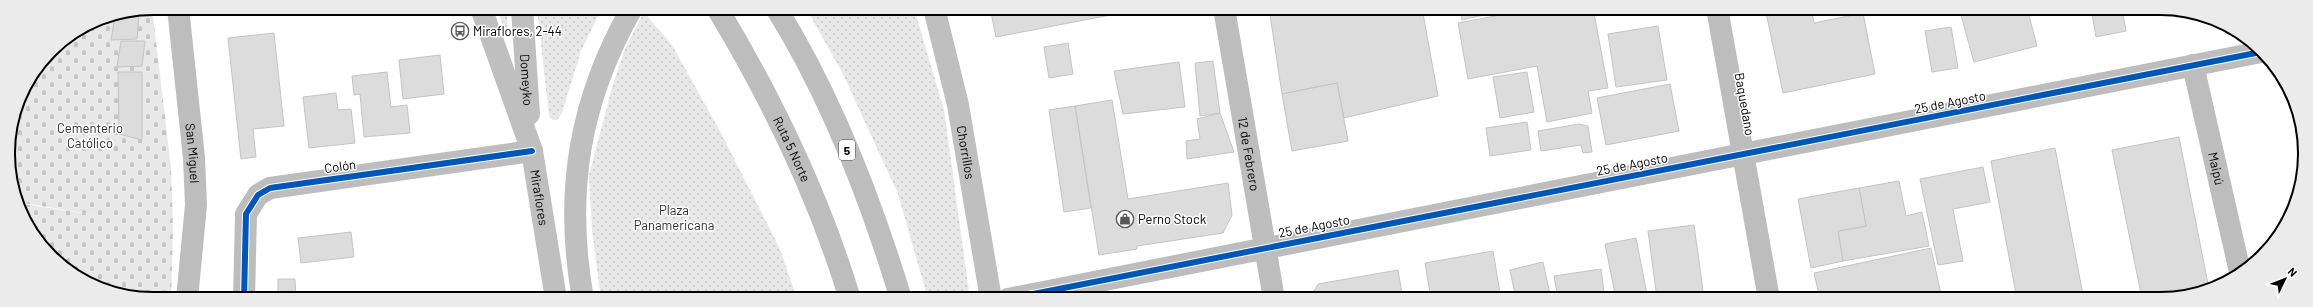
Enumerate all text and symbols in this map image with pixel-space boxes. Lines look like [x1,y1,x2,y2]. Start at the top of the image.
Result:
bus stop icon: Miraflores, 2-44 [450,21,470,41]
place label: Miraflores, 2-44 [473,23,562,39]
street label: Domeyko [517,53,536,106]
street label: Baquedano [1732,71,1758,137]
street label: 25 de Agosto [1913,87,1987,117]
street label: Ruta 5 Norte [770,114,814,184]
street label: 12 de Febrero [1235,116,1263,192]
park label: Cementerio Católico [57,120,123,151]
street label: San Miguel [182,122,203,184]
street label: Chorrillos [954,124,978,180]
road number: 5 [839,140,855,160]
street label: 25 de Agosto [1595,149,1669,179]
street label: Maipú [2205,150,2228,186]
street label: Colón [323,156,357,176]
street label: Miraflores [527,168,552,227]
park label: Plaza Panamericana [634,202,714,233]
shop icon: Perno Stock [1115,209,1135,229]
place label: Perno Stock [1138,211,1207,227]
street label: 25 de Agosto [1277,211,1351,241]
north arrow [2265,259,2305,299]
text: N [2285,265,2300,279]

